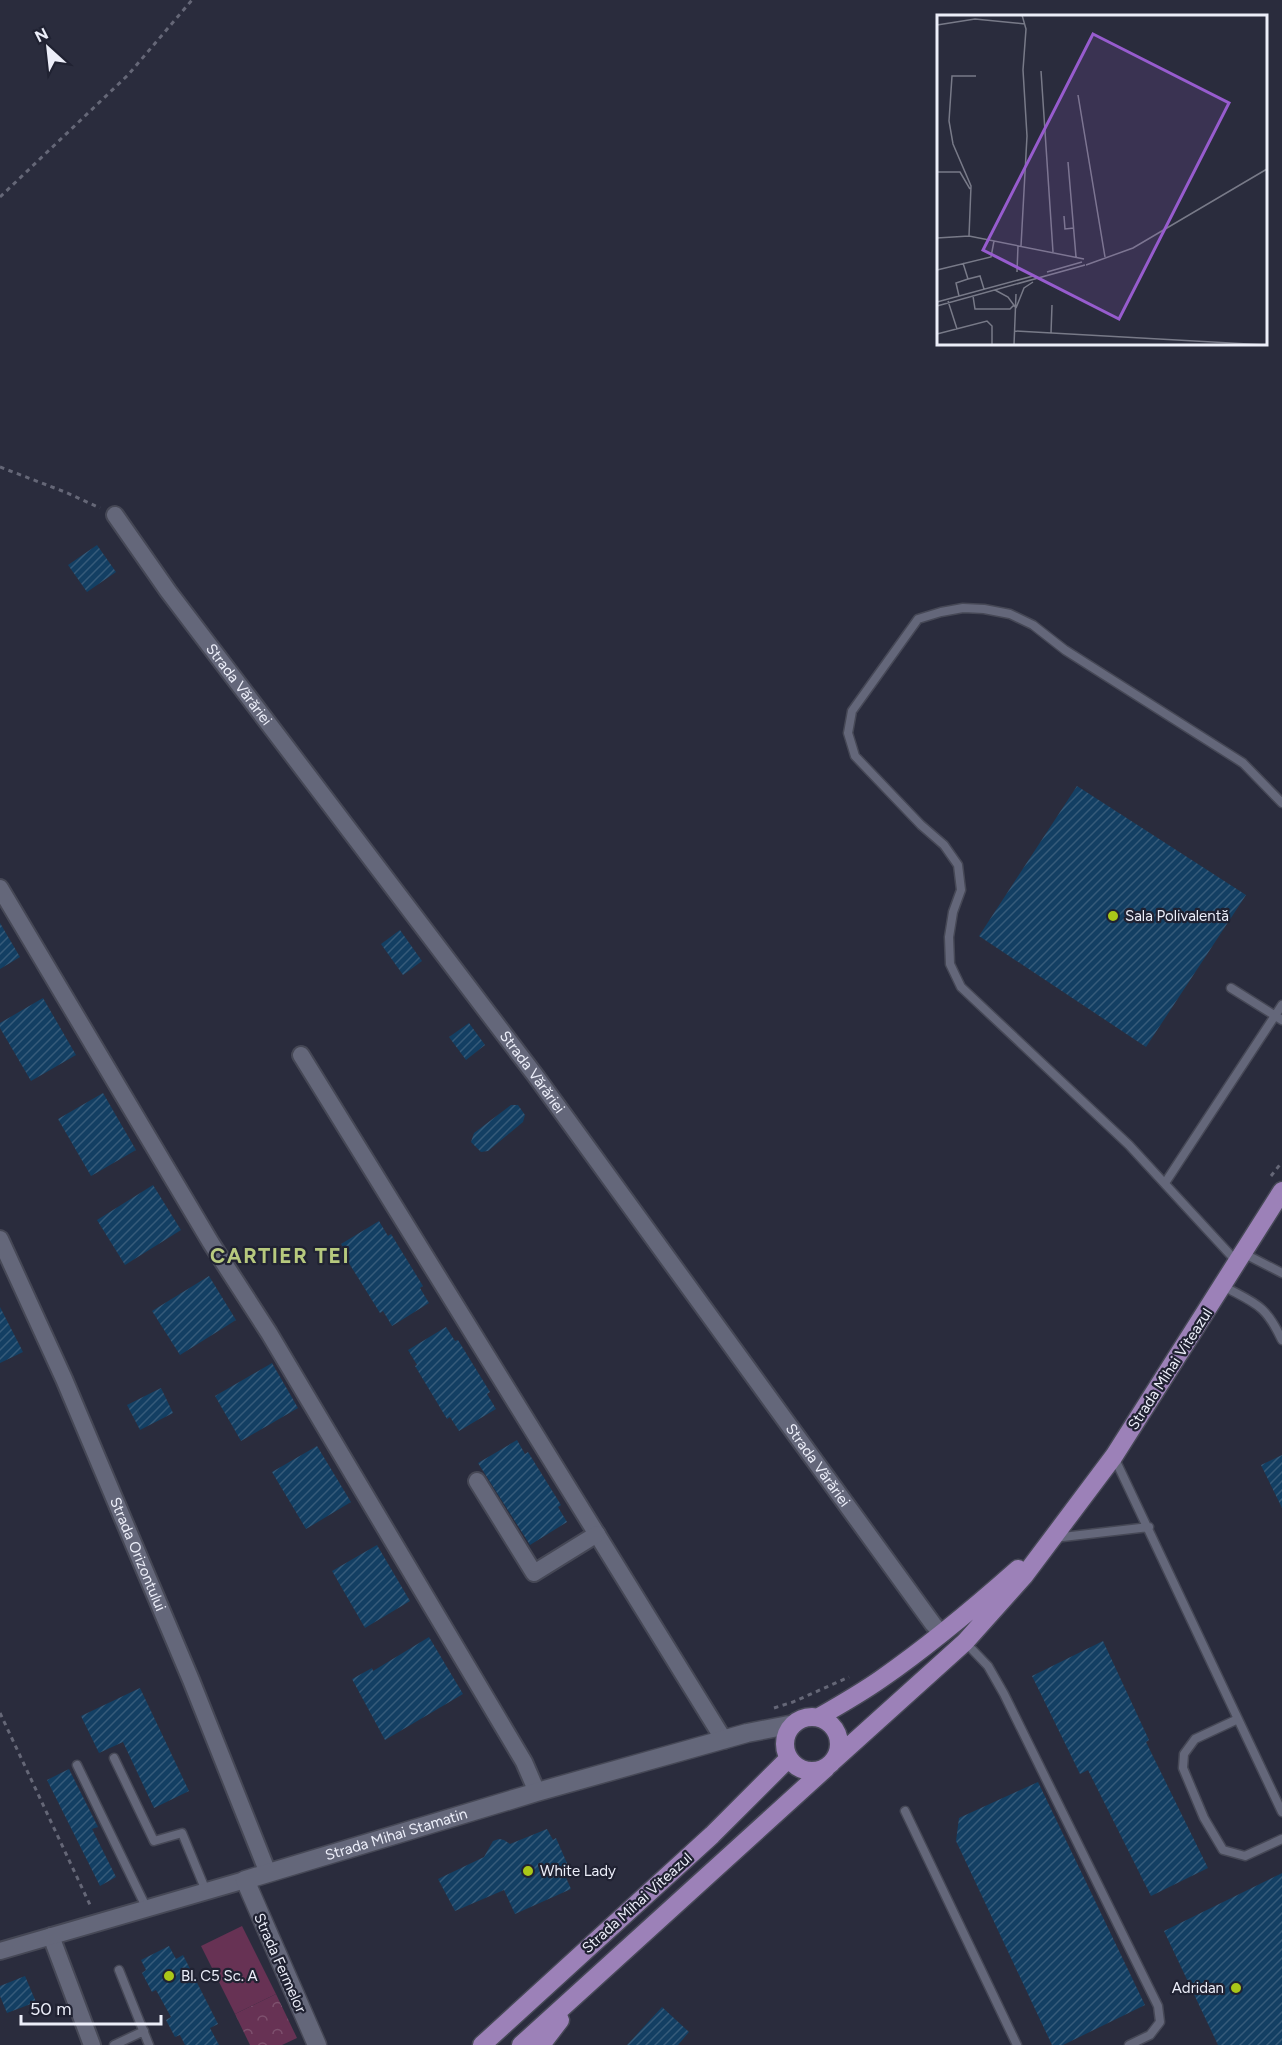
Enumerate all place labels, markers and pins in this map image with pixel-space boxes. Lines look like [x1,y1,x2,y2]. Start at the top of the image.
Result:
place label: Sala Polivalentă [1125,907,1229,925]
marker: Sala Polivalentă [1106,909,1120,923]
place label: White Lady [540,1862,616,1880]
marker: White Lady [521,1864,535,1878]
place label: Bl. C5 Sc. A [181,1967,258,1985]
marker: Bl. C5 Sc. A [162,1969,176,1983]
place label: Adridan [1172,1979,1224,1997]
marker: Adridan [1229,1981,1243,1995]

